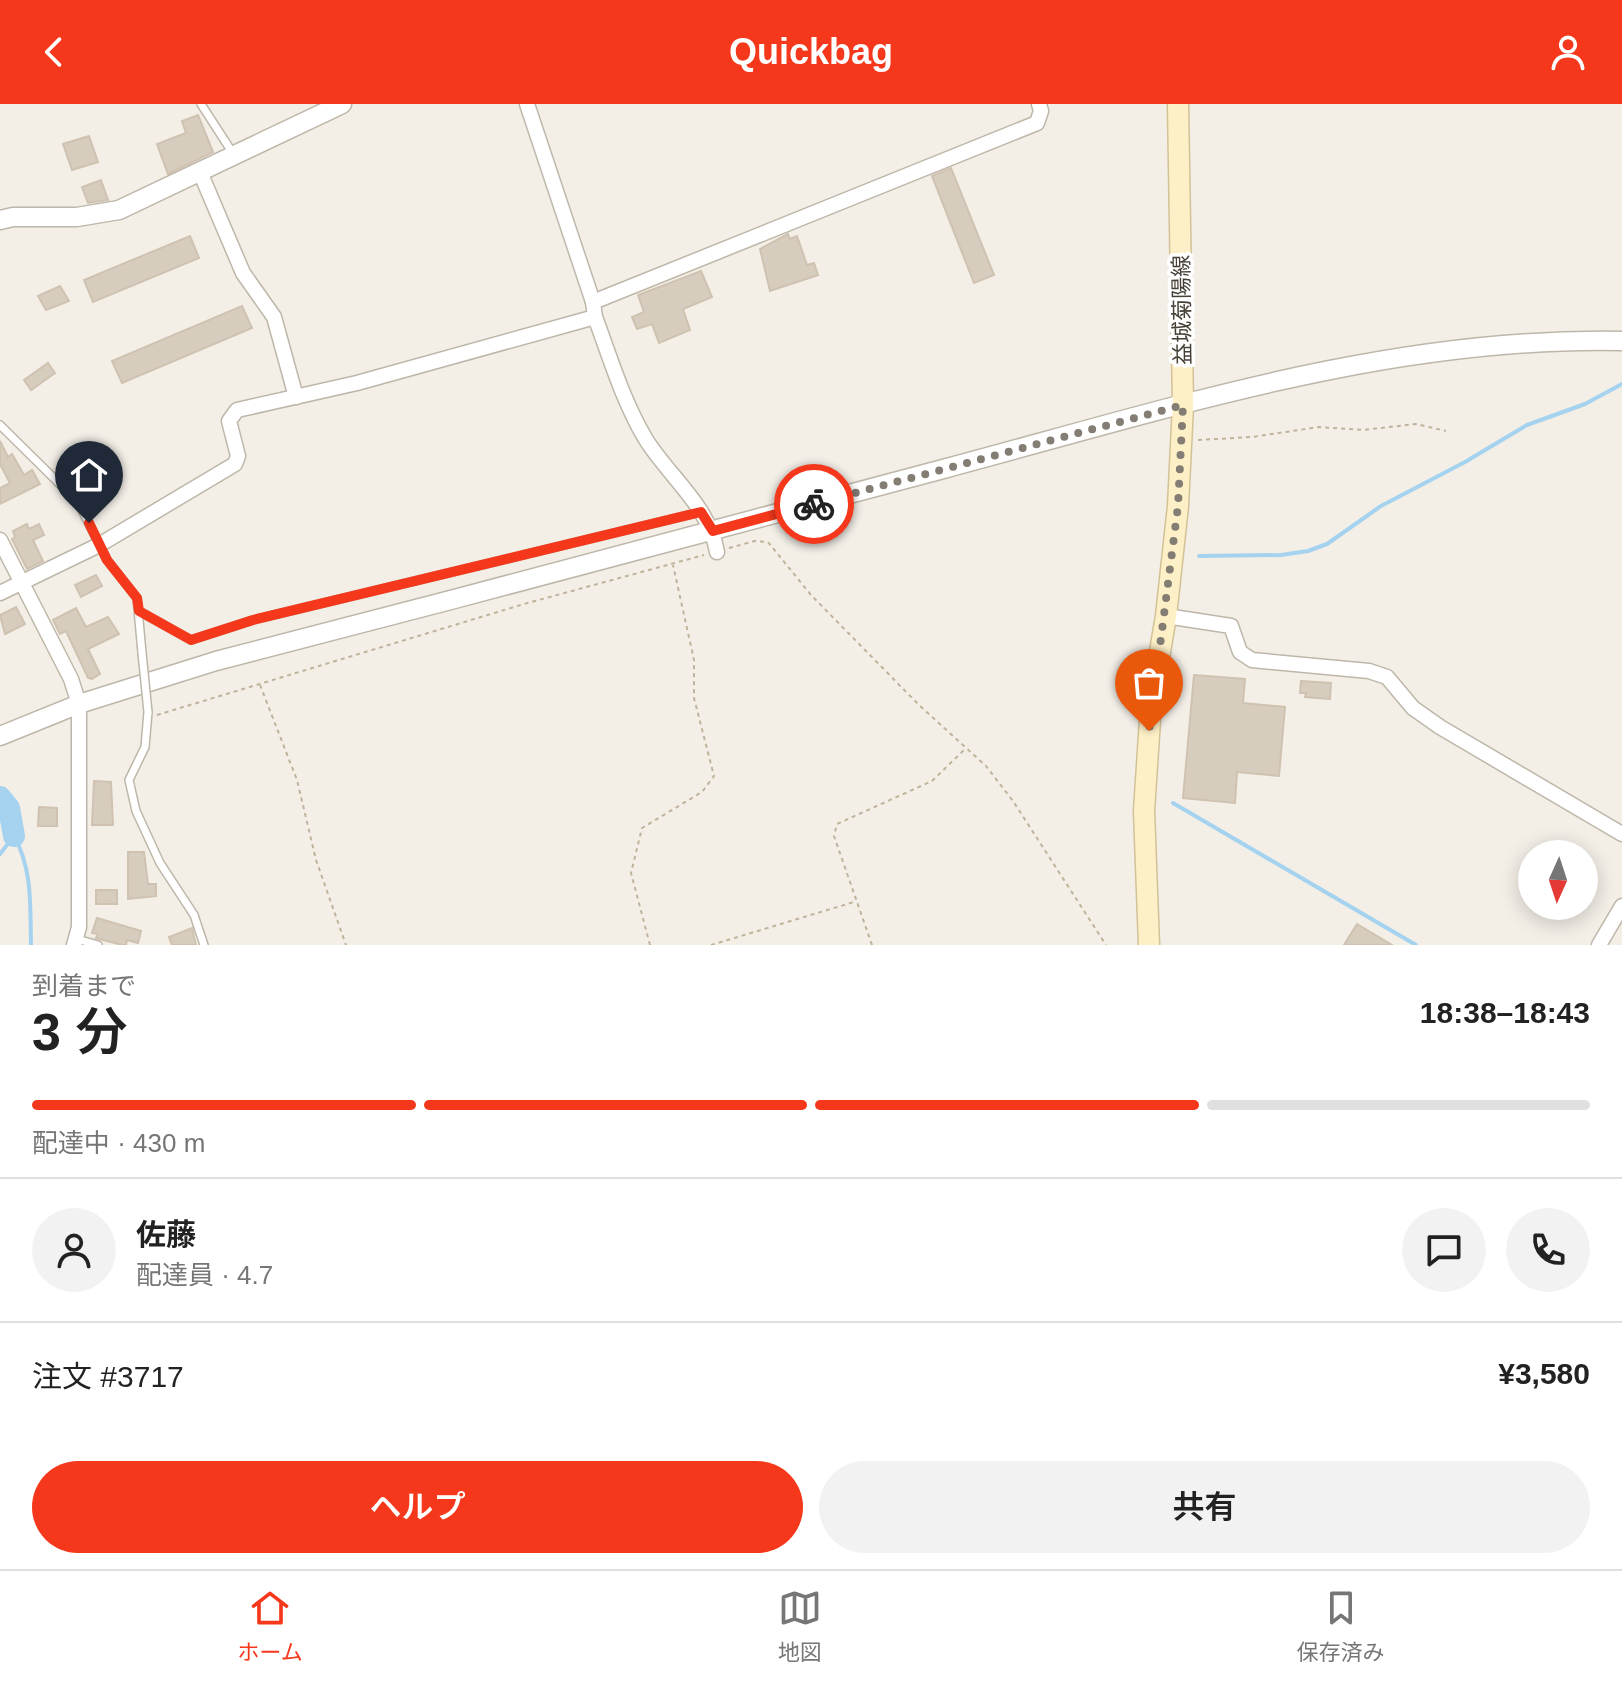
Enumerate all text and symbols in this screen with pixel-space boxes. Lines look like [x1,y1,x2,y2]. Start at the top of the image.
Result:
icon: back [32,30,76,74]
icon: person [1546,30,1590,74]
text: Quickbag [729,31,893,72]
street label: 益城菊陽線 [1169,255,1195,365]
pin [55,441,123,523]
icon: home [67,453,111,497]
courier [774,464,854,544]
icon: bike [792,482,836,526]
pin [1115,649,1183,731]
icon: bag [1127,661,1171,705]
north arrow [1518,840,1598,920]
map controls [1518,840,1598,920]
text: 到着まで [32,971,136,1001]
text: 18:38–18:43 [1420,996,1590,1029]
text: 3 分 [32,1003,127,1061]
text: 配達中 · 430 m [32,1128,205,1158]
button: person [32,1208,116,1292]
button: chat [1402,1208,1486,1292]
button: phone [1506,1208,1590,1292]
text: 佐藤 [136,1218,196,1251]
text: 配達員 · 4.7 [136,1260,273,1290]
text: ¥3,580 [1498,1357,1590,1390]
text: 注文 #3717 [32,1360,184,1393]
button: ヘルプ [32,1461,803,1553]
button: 共有 [819,1461,1590,1553]
tab: ホーム [237,1586,303,1666]
tab: 地図 [778,1586,822,1666]
tab: 保存済み [1297,1586,1385,1666]

